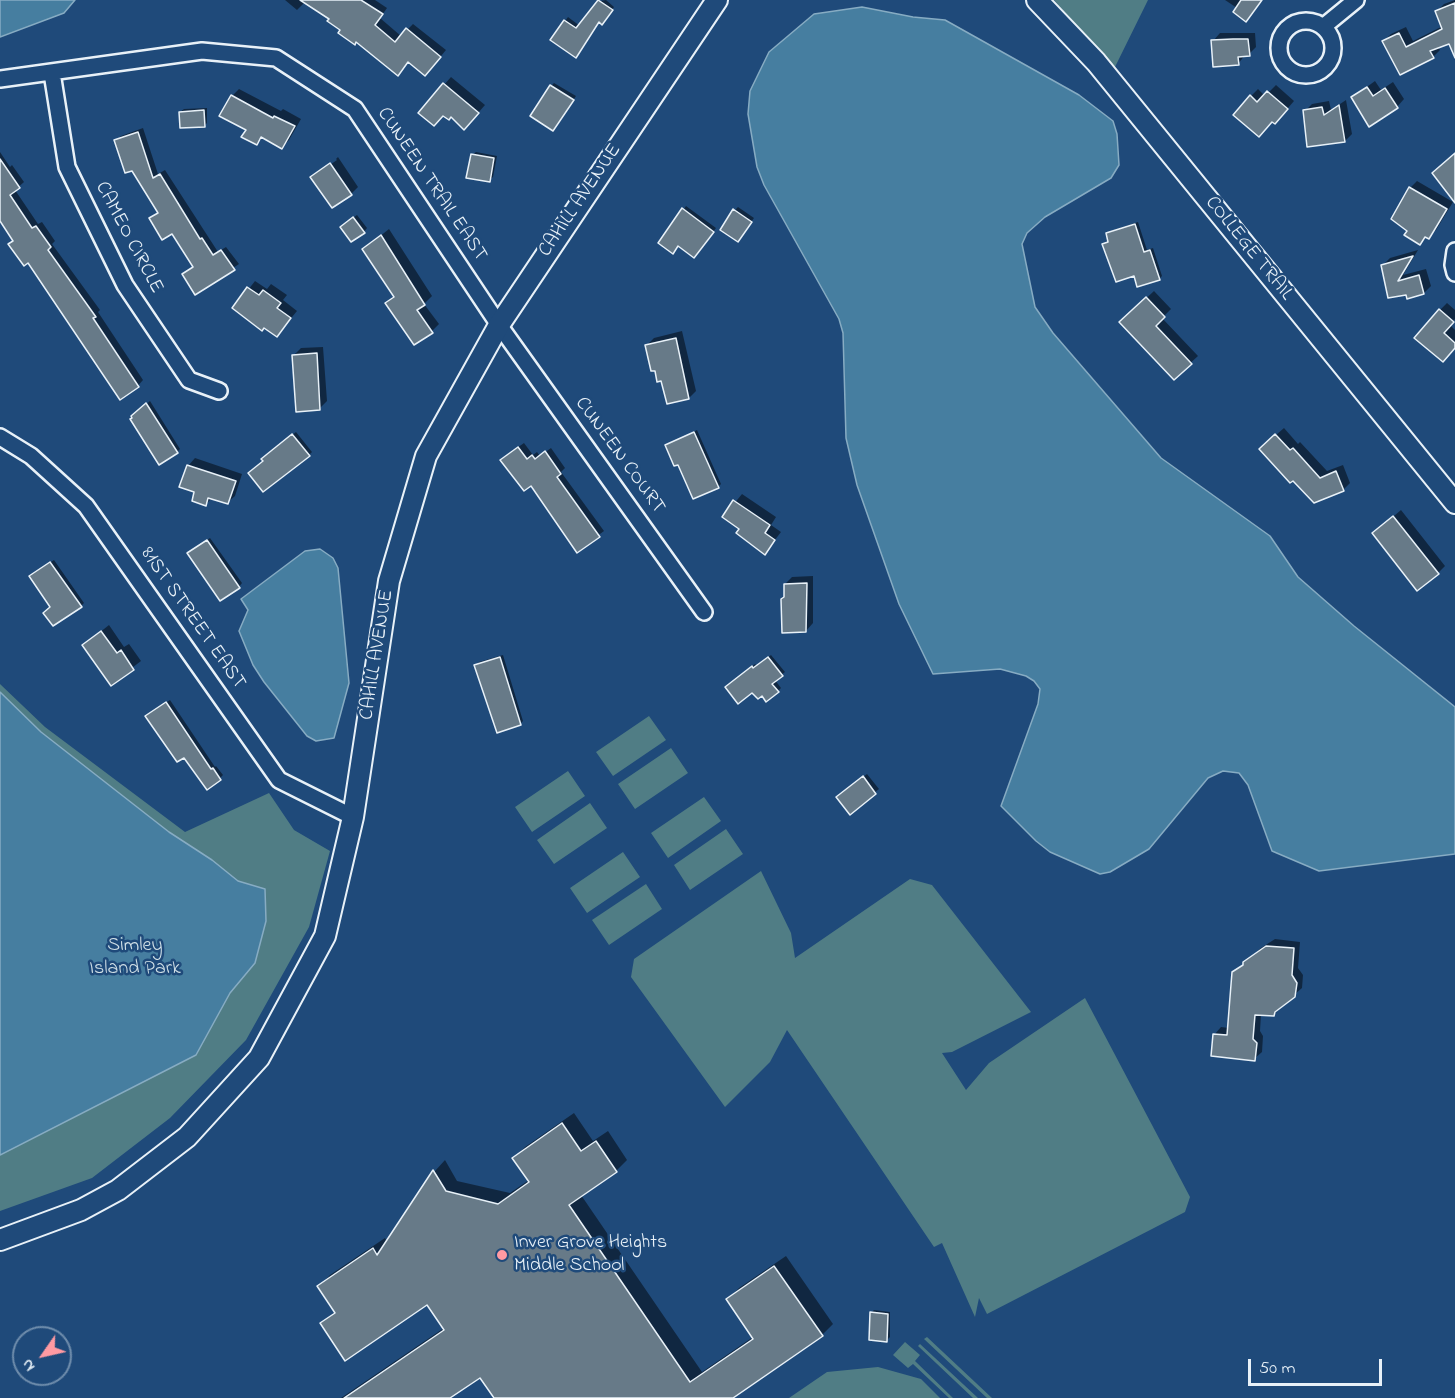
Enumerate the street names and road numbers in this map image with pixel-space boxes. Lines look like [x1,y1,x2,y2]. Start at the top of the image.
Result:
street label: CUNEEN TRAIL EAST [371,103,491,267]
street label: CAHILL AVENUE [534,140,628,262]
street label: CAMEO CIRCLE [88,178,168,298]
street label: COLLEGE TRAIL [1199,192,1297,306]
street label: CUNEEN COURT [569,393,669,519]
street label: 81ST STREET EAST [134,543,250,695]
street label: CAHILL AVENUE [356,588,400,722]

